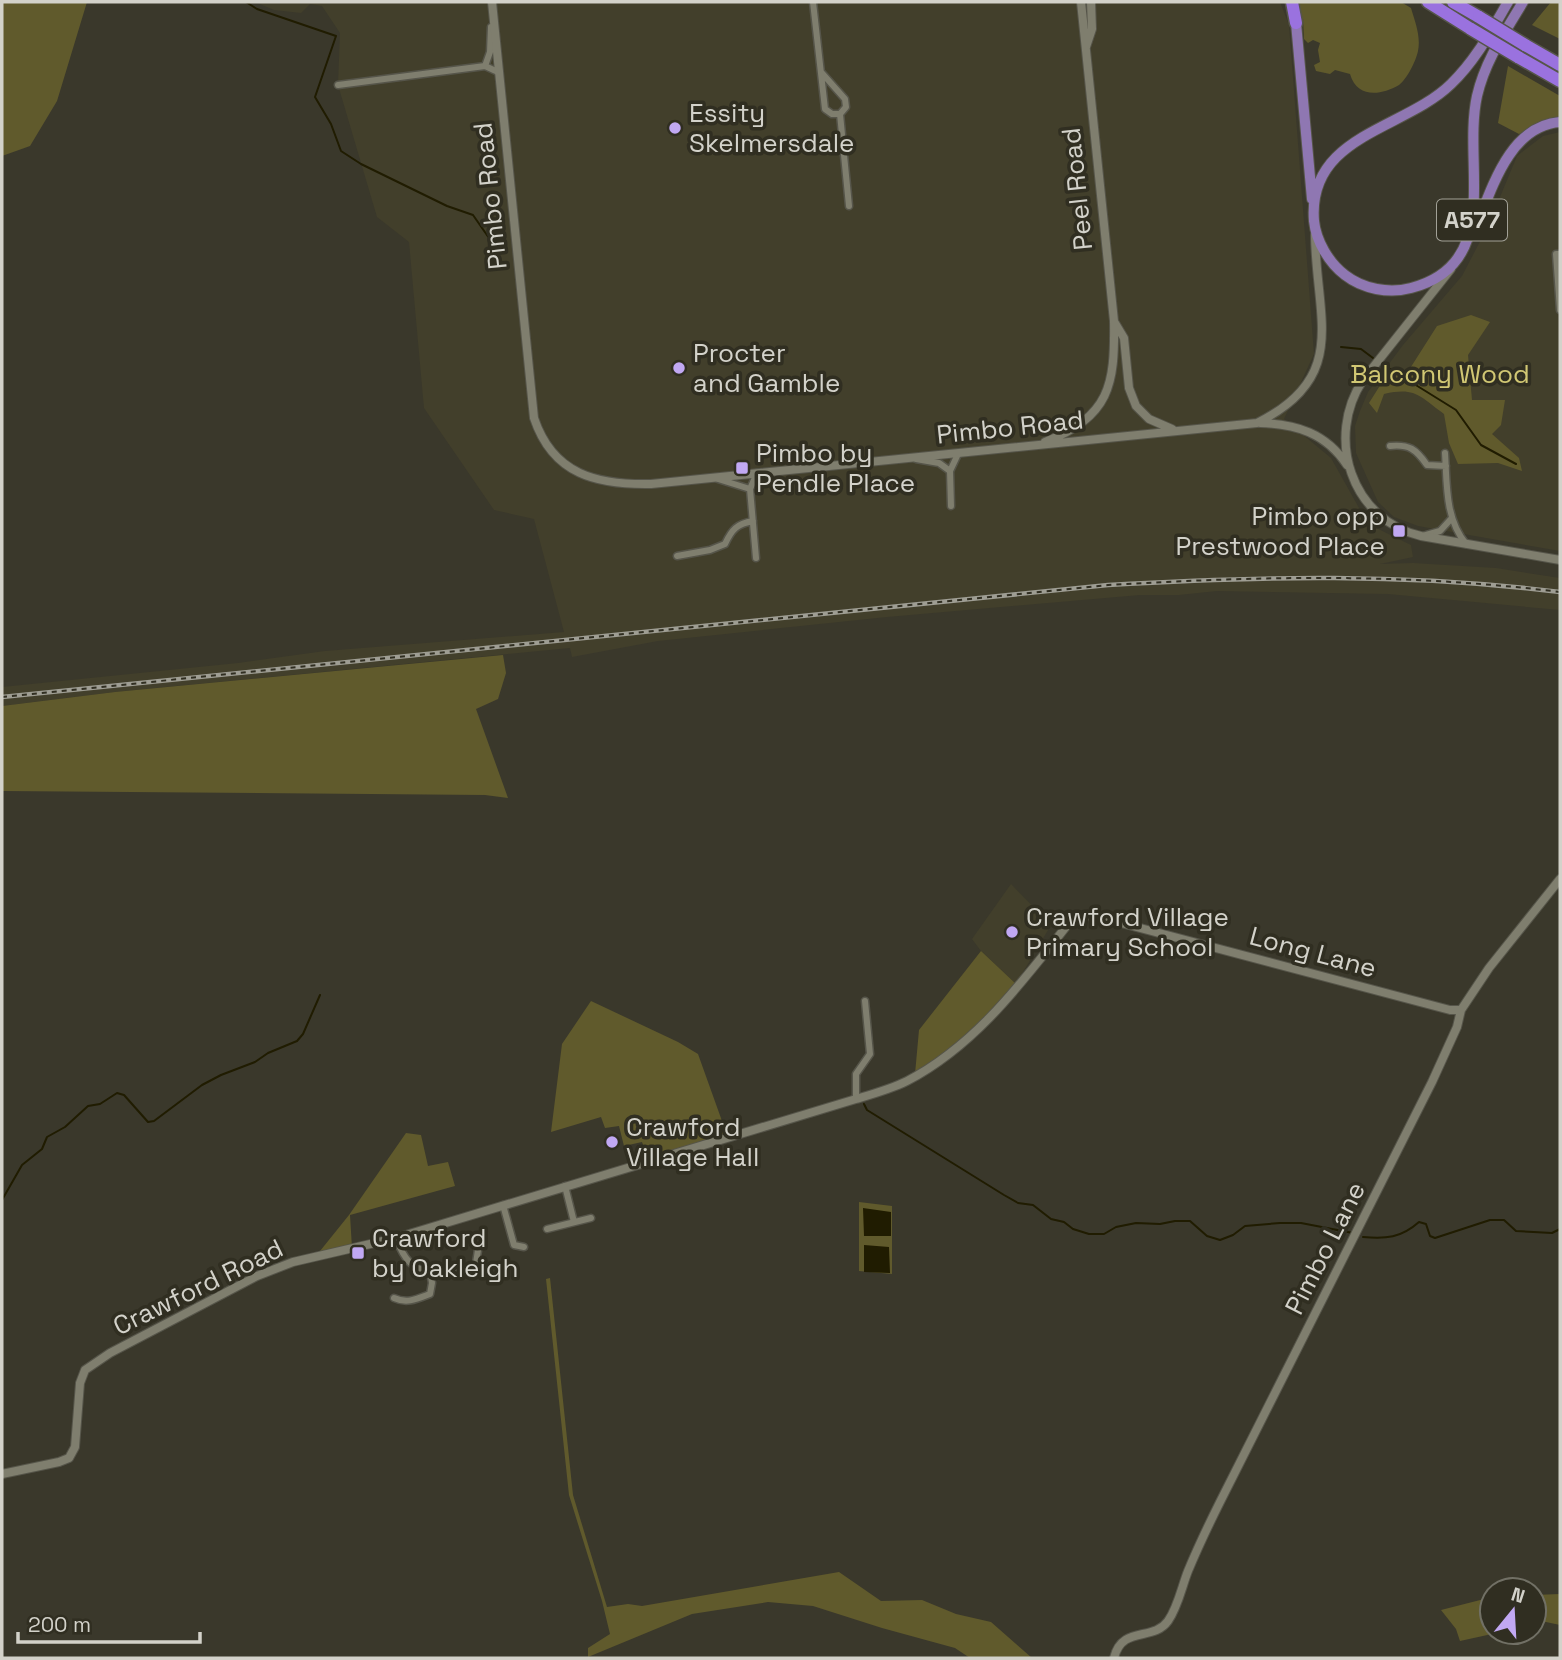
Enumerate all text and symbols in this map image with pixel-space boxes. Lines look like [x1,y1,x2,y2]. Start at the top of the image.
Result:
place label: Essity Skelmersdale [689,96,854,160]
marker: Essity Skelmersdale [667,120,683,136]
street label: Pimbo Road [465,121,515,271]
street label: Peel Road [1054,126,1100,252]
road number: A577 [1437,200,1507,240]
place label: Procter and Gamble [693,336,840,400]
park label: Balcony Wood [1350,357,1530,391]
marker: Procter and Gamble [671,360,687,376]
street label: Pimbo Road [935,402,1085,452]
place label: Pimbo by Pendle Place [756,436,915,500]
marker: Pimbo by Pendle Place [734,460,750,476]
place label: Pimbo opp Prestwood Place [1176,499,1385,563]
marker: Pimbo opp Prestwood Place [1391,523,1407,539]
place label: Crawford Village Primary School [1026,900,1229,964]
street label: Long Lane [1246,919,1380,985]
marker: Crawford Village Primary School [1004,924,1020,940]
place label: Crawford Village Hall [626,1110,759,1174]
marker: Crawford Village Hall [604,1134,620,1150]
street label: Pimbo Lane [1277,1176,1373,1320]
place label: Crawford by Oakleigh [372,1221,518,1285]
street label: Crawford Road [107,1231,289,1343]
marker: Crawford by Oakleigh [350,1245,366,1261]
north arrow [1478,1576,1548,1646]
text: N [1508,1581,1528,1609]
scale bar [18,1600,200,1644]
text: 200 m [28,1611,91,1638]

